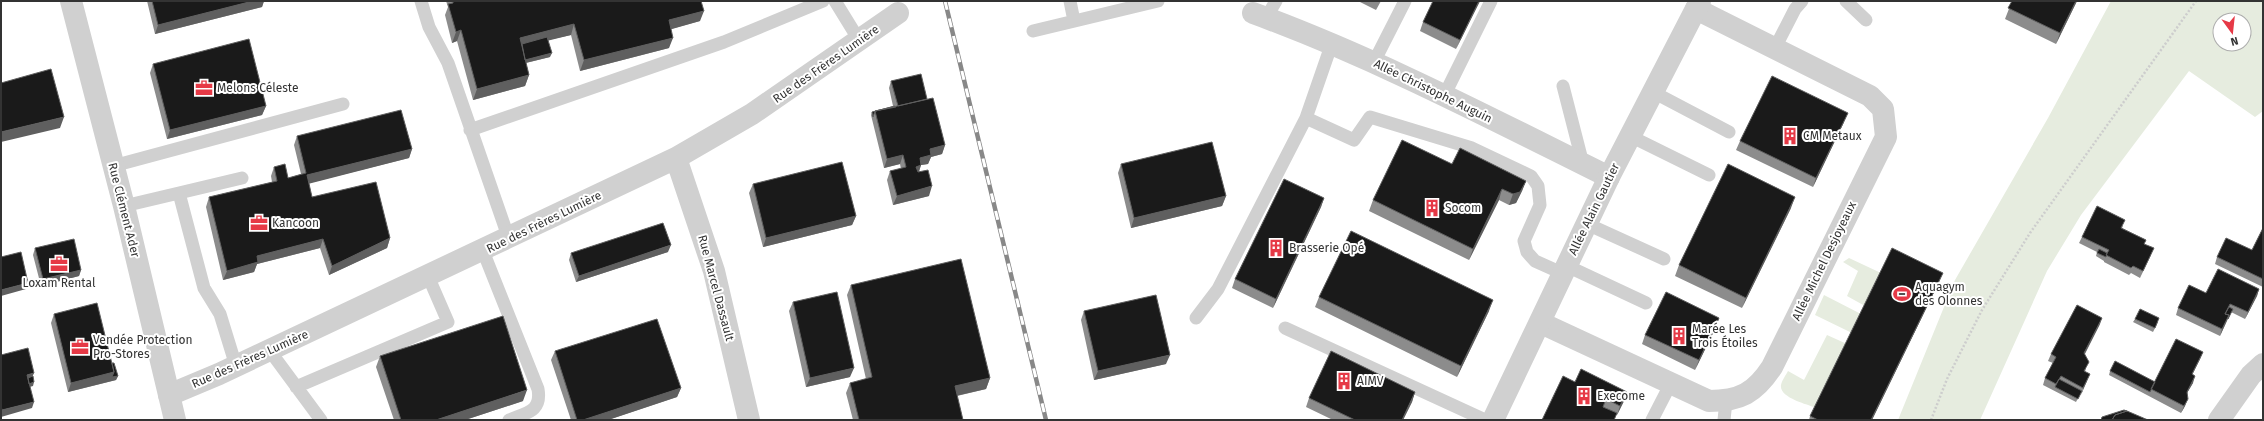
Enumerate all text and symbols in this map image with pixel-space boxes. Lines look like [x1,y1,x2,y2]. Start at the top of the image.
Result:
north arrow [2212,12,2252,52]
street label: Rue des Frères Lumière [770,22,882,106]
text: N [2229,34,2240,48]
street label: Allée Christophe Auguin [1372,56,1494,126]
office icon: Melons Céleste [194,78,214,98]
place label: Melons Céleste [217,81,298,95]
building icon: CM Metaux [1780,126,1800,146]
place label: CM Metaux [1803,129,1862,143]
street label: Allée Alain Gautier [1566,160,1622,257]
street label: Rue Clément Ader [105,161,143,259]
street label: Rue des Frères Lumière [484,188,604,256]
building icon: Socom [1422,198,1442,218]
street label: Allée Michel Desjoyeaux [1789,199,1859,323]
place label: Socom [1445,201,1481,215]
office icon: Kancoon [249,213,269,233]
place label: Kancoon [272,216,319,230]
street label: Rue Marcel Dassault [695,233,737,343]
building icon: Brasserie Opé [1266,238,1286,258]
place label: Brasserie Opé [1289,241,1364,255]
office icon: Loxam Rental [49,254,69,274]
place label: Loxam Rental [22,276,96,290]
place label: Aquagym des Olonnes [1915,280,1983,308]
sports icon: Aquagym des Olonnes [1892,284,1912,304]
place label: Marée Les Trois Étoiles [1692,322,1758,350]
building icon: Marée Les Trois Étoiles [1669,326,1689,346]
street label: Rue des Frères Lumière [190,327,310,391]
place label: Vendée Protection Pro-Stores [93,333,193,361]
office icon: Vendée Protection Pro-Stores [70,337,90,357]
building icon: AIMV [1334,371,1354,391]
place label: AIMV [1357,374,1384,388]
building icon: Execome [1574,386,1594,406]
place label: Execome [1597,389,1645,403]

